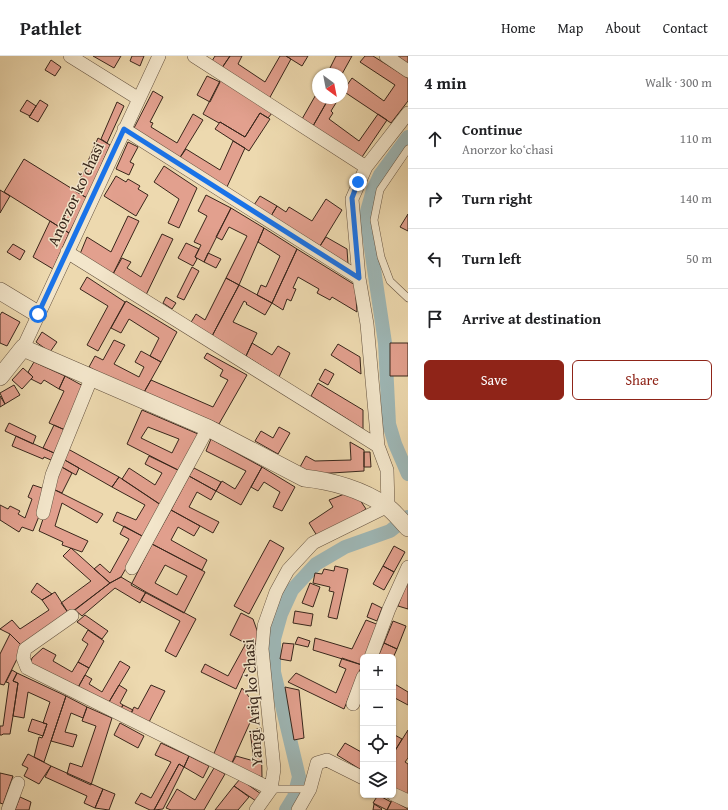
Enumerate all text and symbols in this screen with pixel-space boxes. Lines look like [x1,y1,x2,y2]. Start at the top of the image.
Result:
text: Pathlet [20,14,82,42]
text: Home [501,18,536,38]
text: Map [558,18,583,38]
text: About [605,18,641,38]
text: Contact [663,18,708,38]
north arrow [312,68,348,104]
text: 4 min [424,70,466,95]
text: Walk · 300 m [645,73,712,92]
text: Continue [462,119,523,140]
icon: ahead [424,128,446,150]
text: 110 m [680,129,712,148]
street label: Anorzor koʻchasi [40,137,110,250]
text: Anorzor koʻchasi [462,140,553,159]
route end [349,173,367,191]
icon: right [424,188,446,210]
text: Turn right [462,188,533,209]
text: 140 m [680,189,712,208]
icon: left [424,248,446,270]
text: Turn left [462,248,521,269]
text: 50 m [686,249,712,268]
route start [29,305,47,323]
icon: arrive [424,308,446,330]
text: Arrive at destination [462,308,601,329]
button: Save [424,360,564,400]
button: Share [572,360,712,400]
street label: Yangi Ariq koʻchasi [236,638,268,768]
map controls [360,654,396,798]
button: + [360,654,396,690]
button: − [360,690,396,726]
button: locate [360,726,396,762]
button: layers [360,762,396,798]

